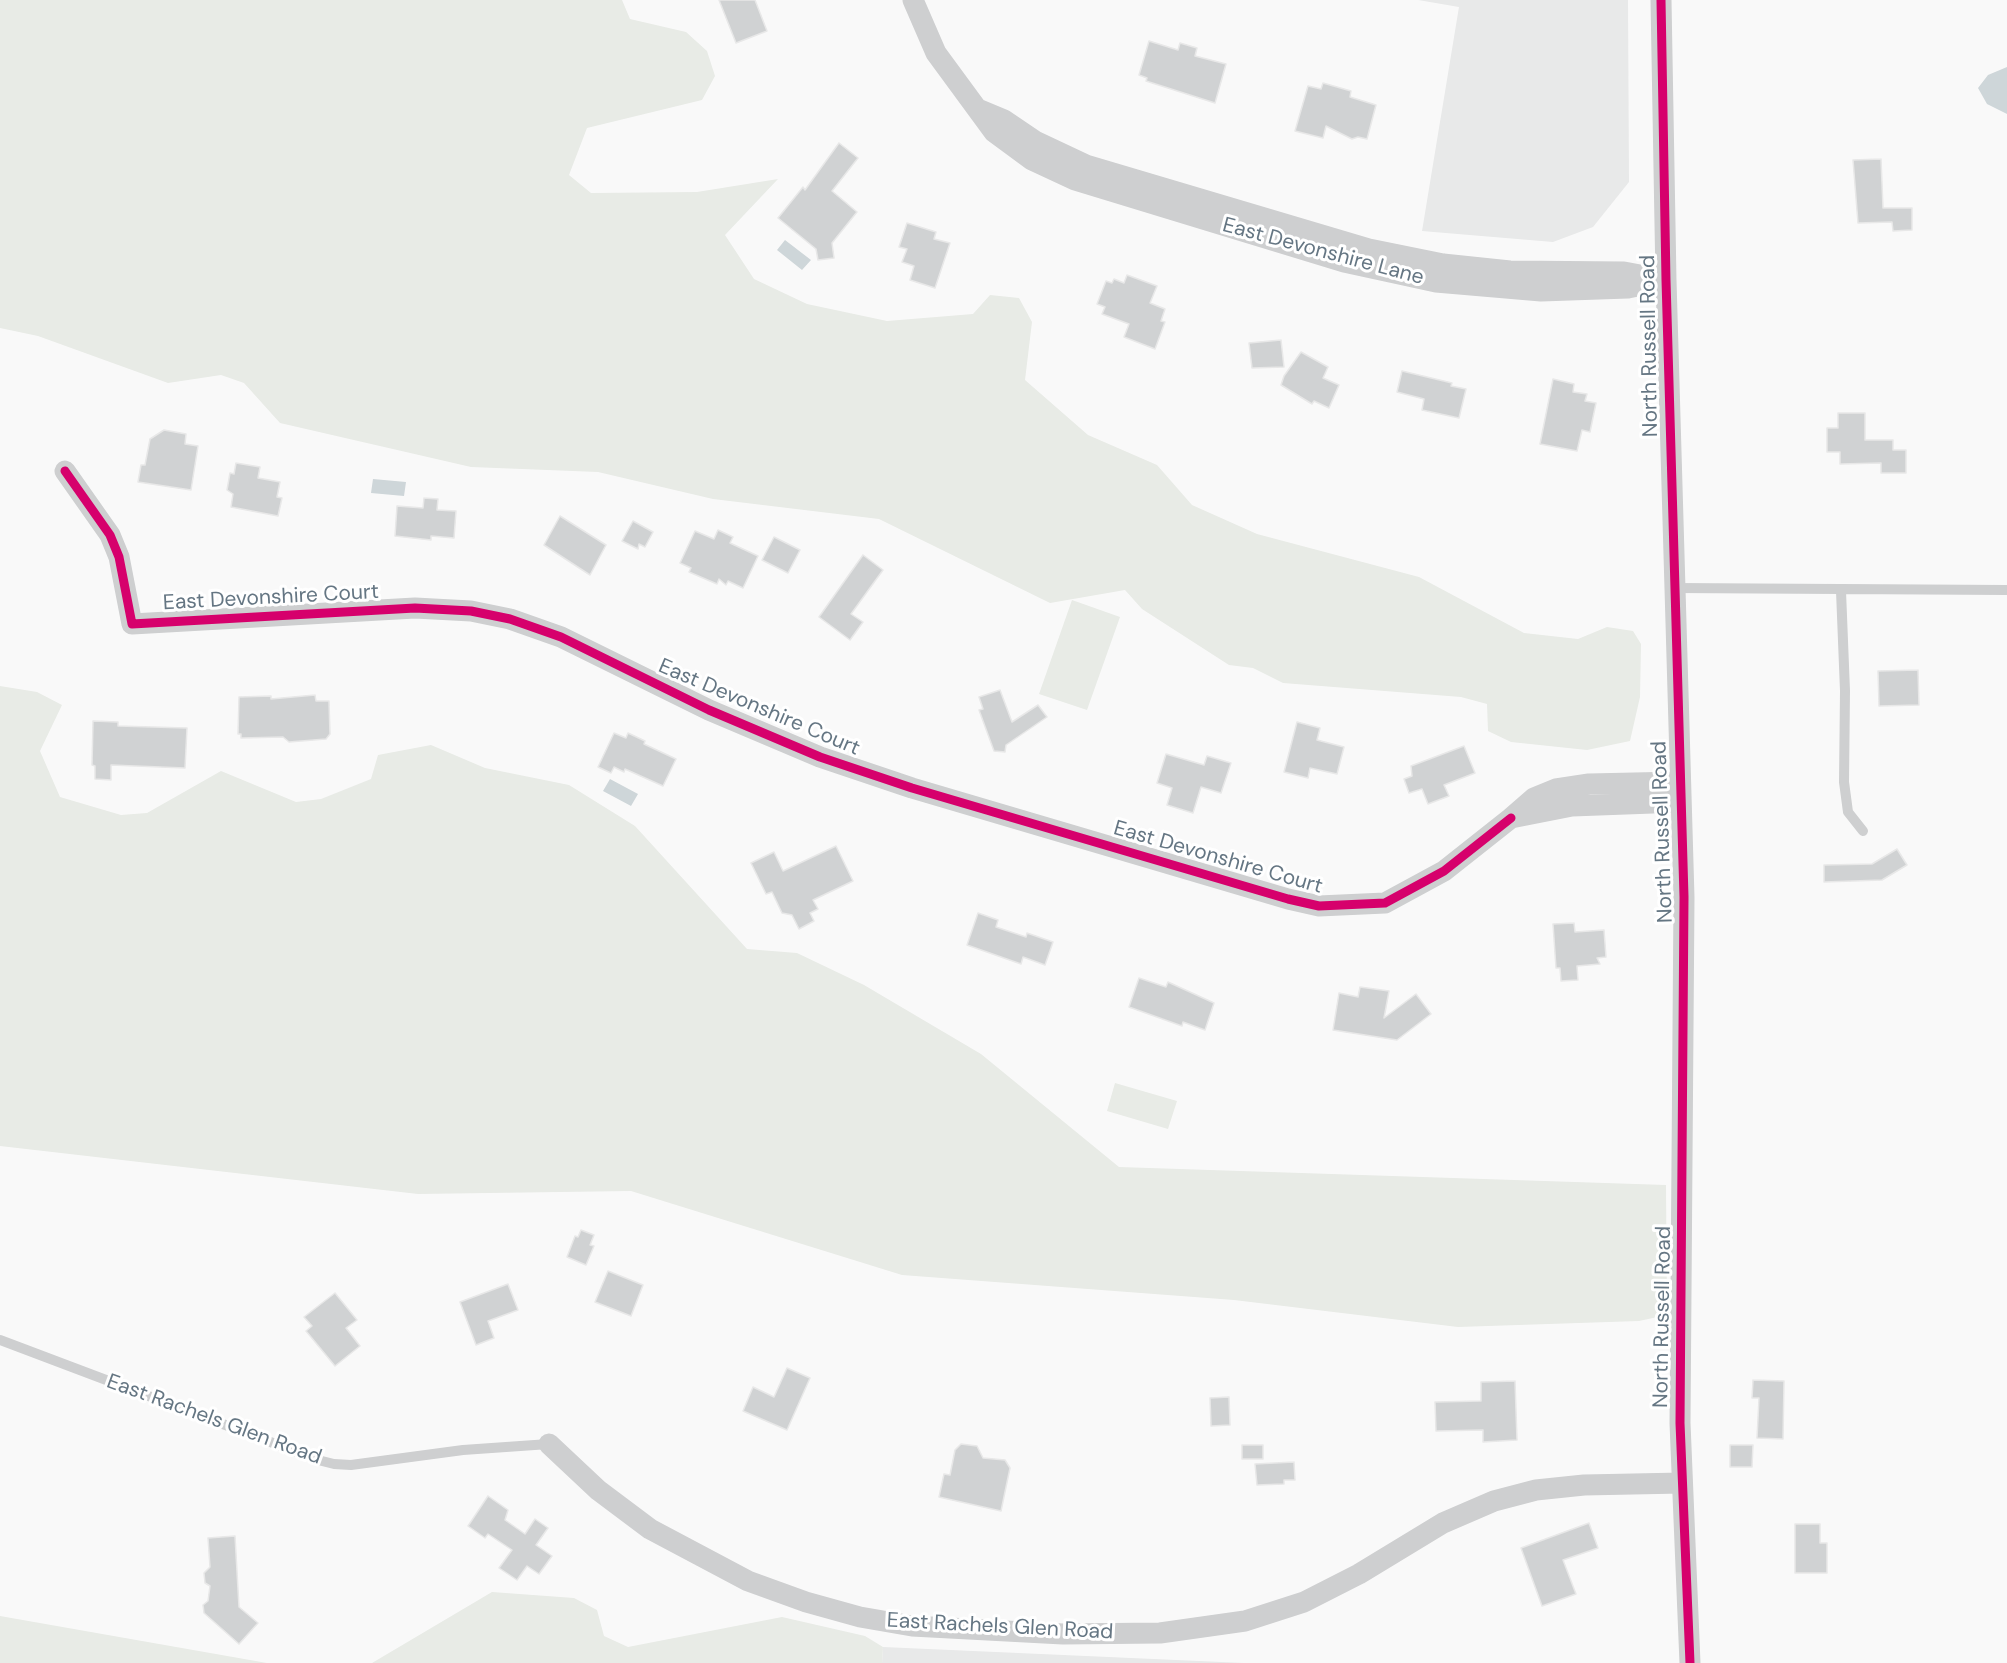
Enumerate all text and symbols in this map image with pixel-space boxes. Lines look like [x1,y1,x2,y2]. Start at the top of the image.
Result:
street label: East Devonshire Lane [1220,213,1426,291]
street label: North Russell Road [1636,255,1664,437]
street label: East Devonshire Court [162,580,380,616]
street label: East Devonshire Court [655,654,863,762]
street label: North Russell Road [1647,741,1679,923]
street label: East Devonshire Court [1111,816,1325,900]
street label: North Russell Road [1649,1226,1677,1408]
street label: East Rachels Glen Road [103,1369,325,1471]
street label: East Rachels Glen Road [886,1608,1114,1646]

